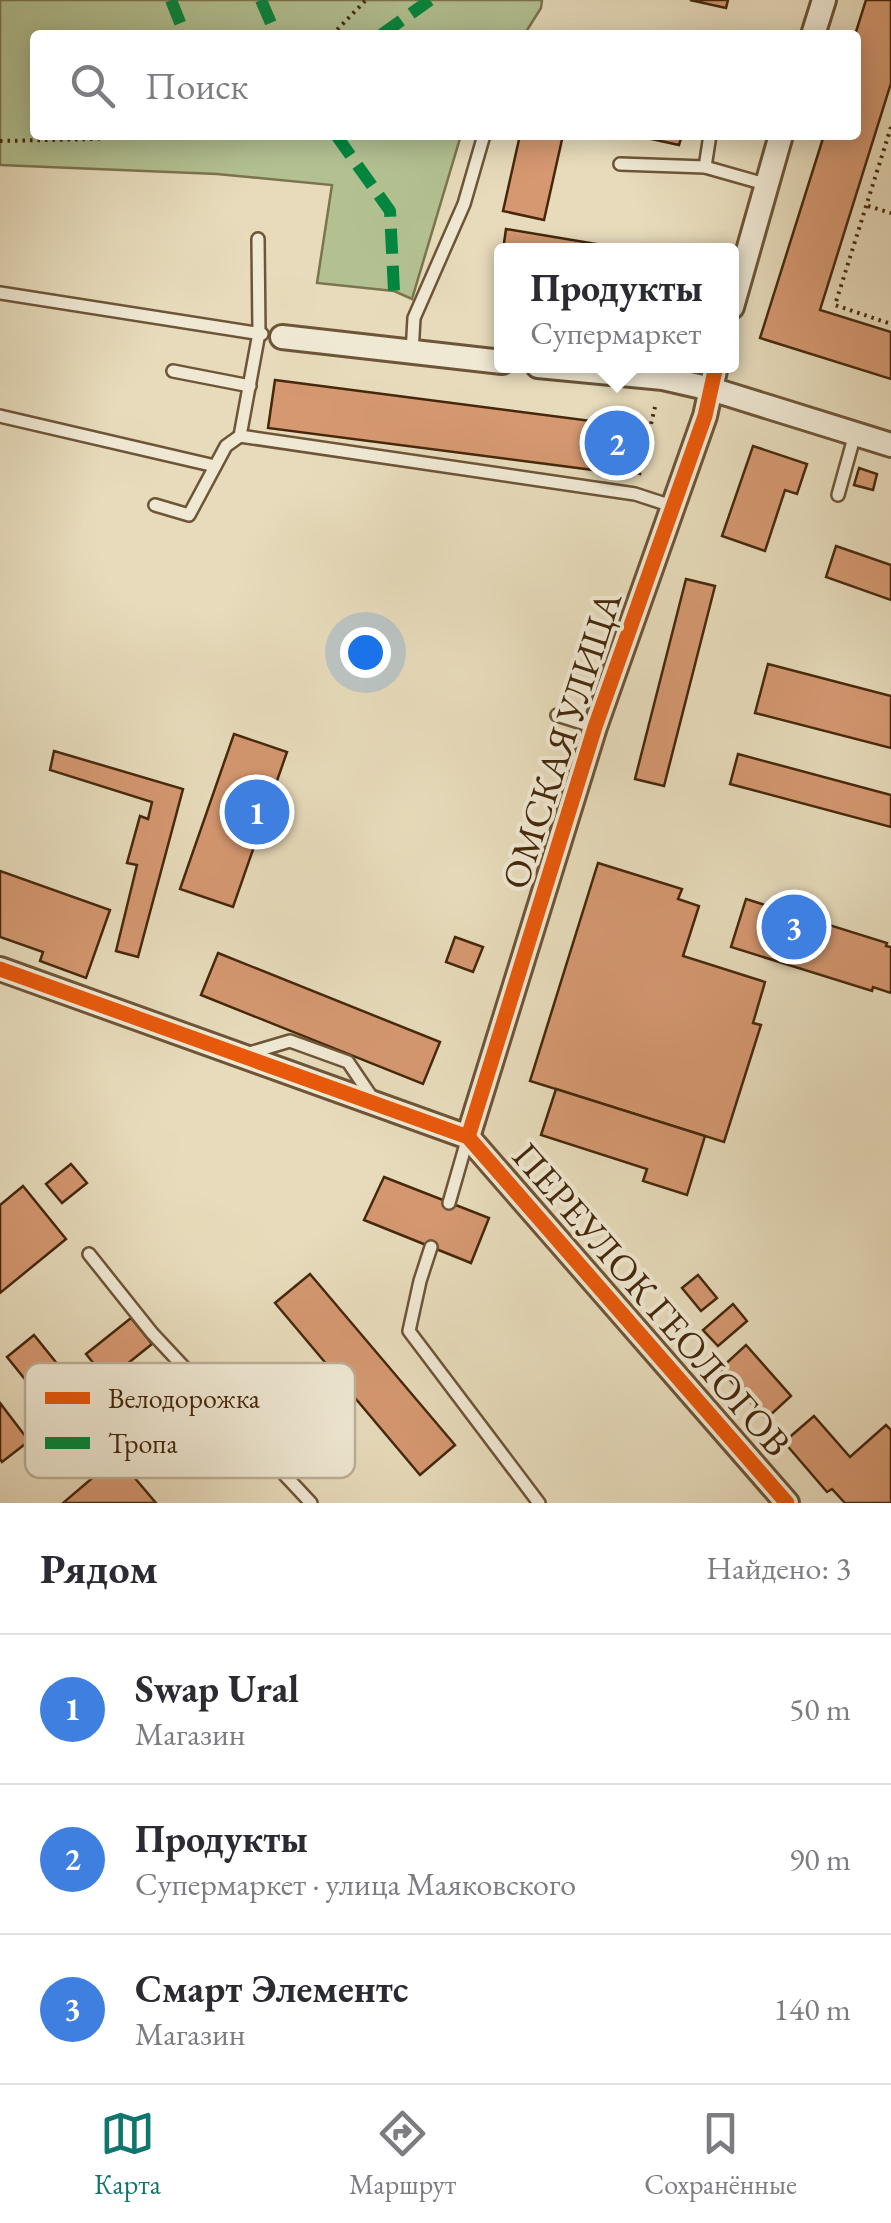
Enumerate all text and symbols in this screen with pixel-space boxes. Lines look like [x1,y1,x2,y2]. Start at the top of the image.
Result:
search box [30,30,861,140]
icon: search [65,58,120,113]
text: Поиск [145,61,248,110]
popup [494,243,739,373]
text: Продукты [530,263,703,312]
text: Супермаркет [530,312,701,354]
pin: 2 [584,406,650,480]
street label: ОМСКАЯ УЛИЦА [490,585,632,895]
your location [340,627,391,678]
pin: 1 [224,774,290,850]
pin: 3 [762,890,826,964]
street label: ПЕРЕУЛОК ГЕОЛОГОВ [502,1132,802,1466]
legend [25,1363,355,1478]
text: Велодорожка [108,1380,261,1416]
text: Тропа [108,1425,178,1461]
text: Рядом [40,1541,158,1596]
text: Найдено: 3 [706,1547,851,1589]
text: Swap Ural [135,1664,299,1713]
text: 1 [64,1688,81,1730]
text: 50 m [789,1688,851,1730]
text: Магазин [135,1713,246,1755]
text: Продукты [135,1814,308,1863]
text: 2 [64,1838,81,1880]
text: 90 m [789,1838,851,1880]
text: Супермаркет · улица Маяковского [135,1863,576,1905]
text: Смарт Элементс [135,1964,408,2013]
text: 3 [64,1988,81,2030]
text: 140 m [774,1988,851,2030]
text: Магазин [135,2013,246,2055]
tab: Карта [94,2106,161,2202]
tab: Маршрут [349,2106,456,2202]
tab: Сохранённые [644,2106,797,2202]

